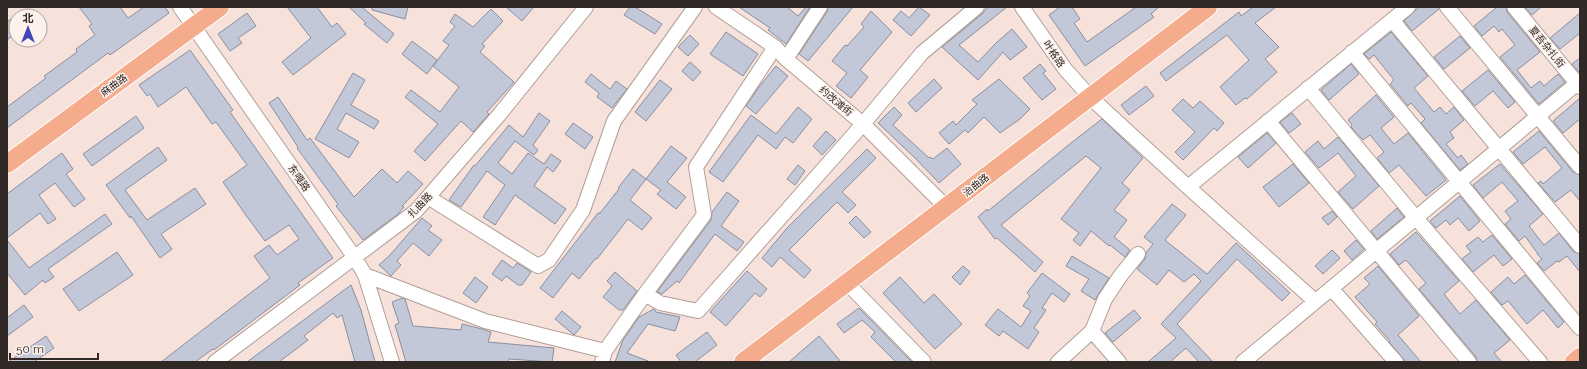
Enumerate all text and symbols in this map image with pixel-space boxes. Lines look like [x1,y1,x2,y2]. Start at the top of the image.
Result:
north arrow [8,8,48,48]
text: 北 [23,12,34,25]
street label: 夏吾杂扎街 [1527,24,1567,70]
street label: 叶格路 [1041,38,1067,70]
street label: 麻曲路 [99,72,129,98]
street label: 约改滩街 [817,84,855,118]
street label: 东嘎路 [286,163,312,193]
street label: 治曲路 [961,171,991,199]
street label: 扎曲路 [406,190,434,220]
scale bar [10,335,98,361]
text: 50 m [16,342,44,356]

